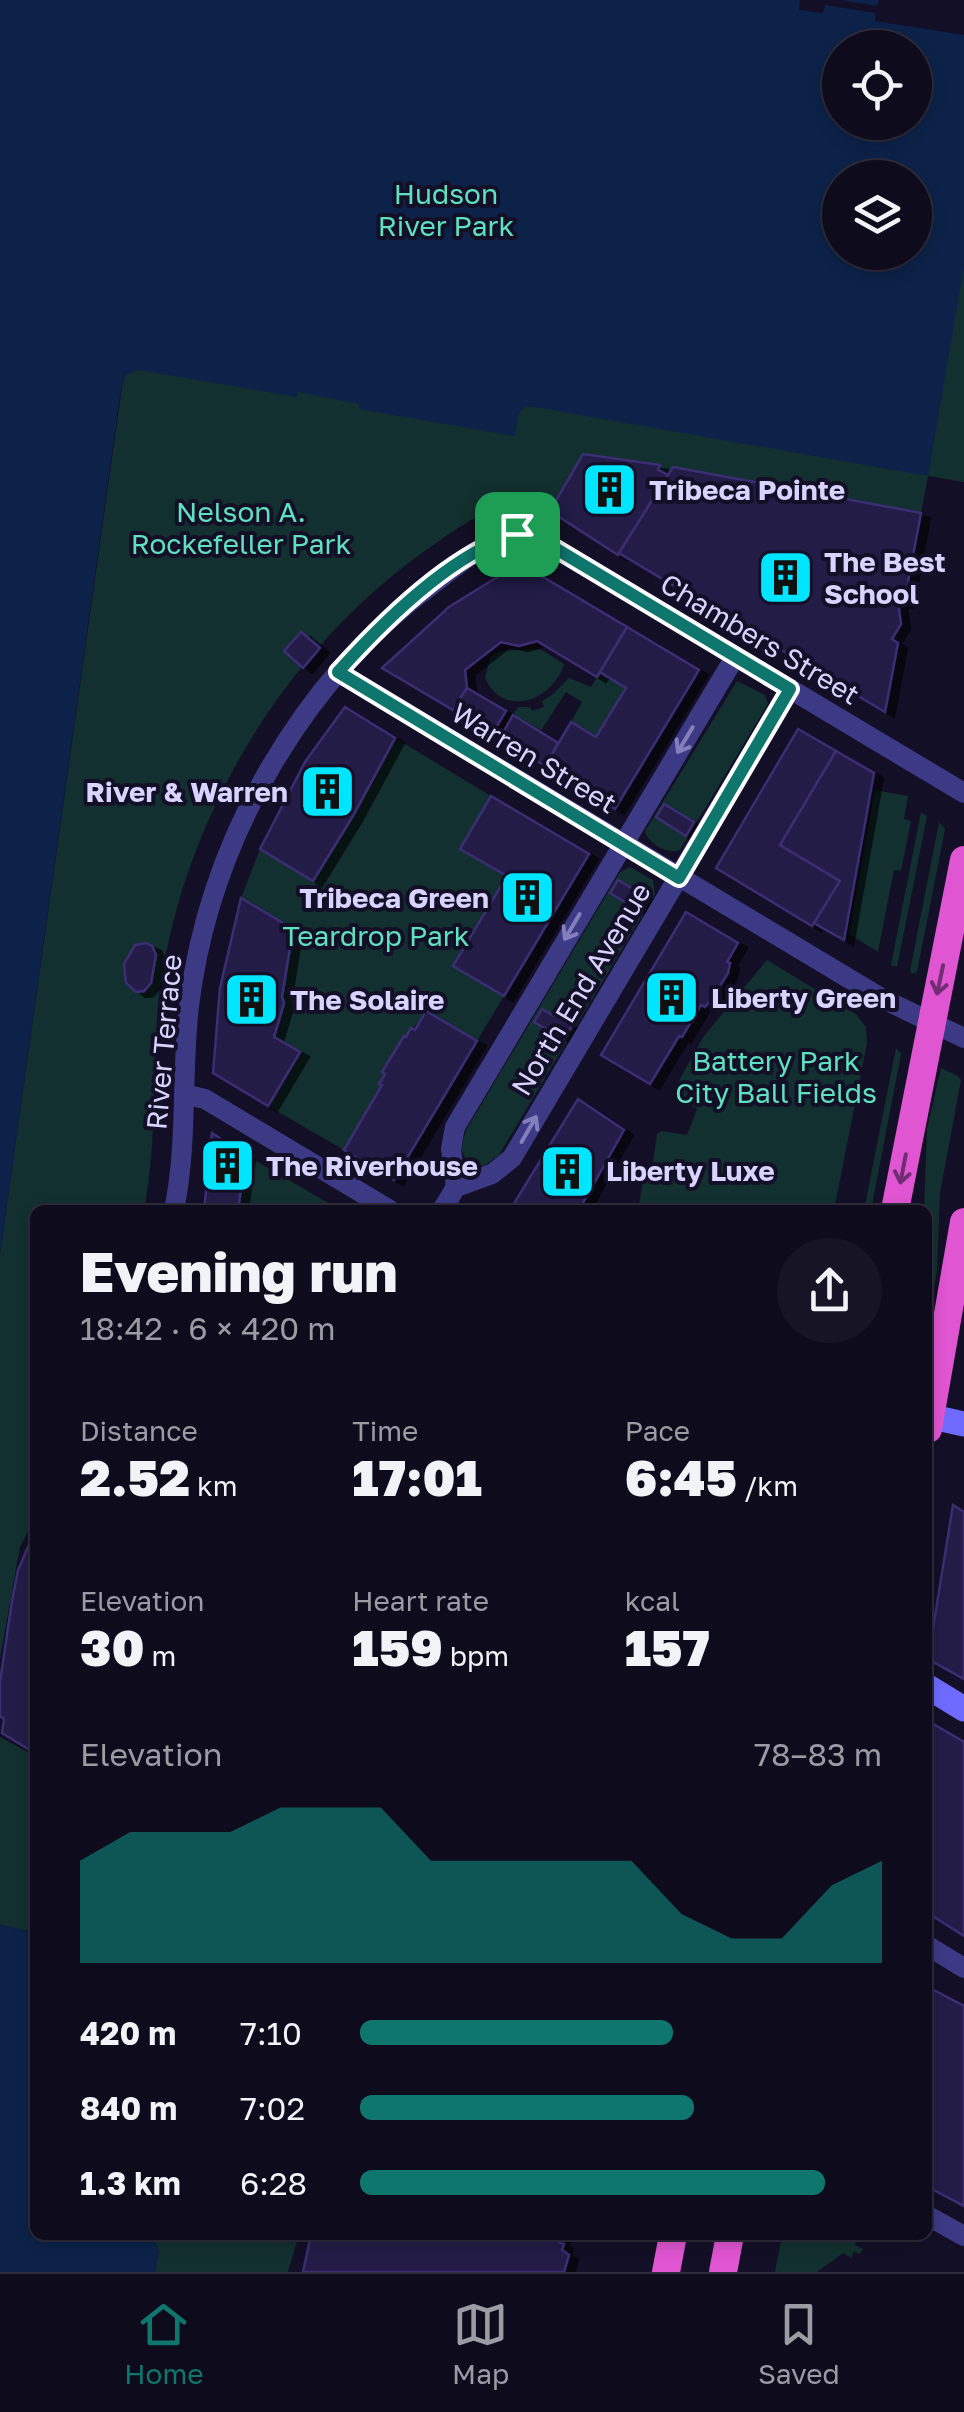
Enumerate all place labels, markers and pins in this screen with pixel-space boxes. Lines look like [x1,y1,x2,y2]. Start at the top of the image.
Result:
building icon: Tribeca Pointe [580,460,640,520]
place label: Tribeca Pointe [649,473,845,506]
pin [475,492,560,577]
place label: The Best School [824,545,946,610]
building icon: The Best School [755,548,815,608]
building icon: River & Warren [297,762,357,822]
place label: River & Warren [86,775,288,808]
building icon: Tribeca Green [498,868,558,928]
place label: Tribeca Green [299,881,489,914]
building icon: Liberty Green [642,968,702,1028]
building icon: The Solaire [221,970,281,1030]
place label: Liberty Green [711,981,896,1014]
place label: The Solaire [290,983,445,1016]
building icon: The Riverhouse [197,1136,257,1196]
building icon: Liberty Luxe [537,1141,597,1201]
place label: The Riverhouse [266,1149,478,1182]
place label: Liberty Luxe [606,1154,775,1187]

